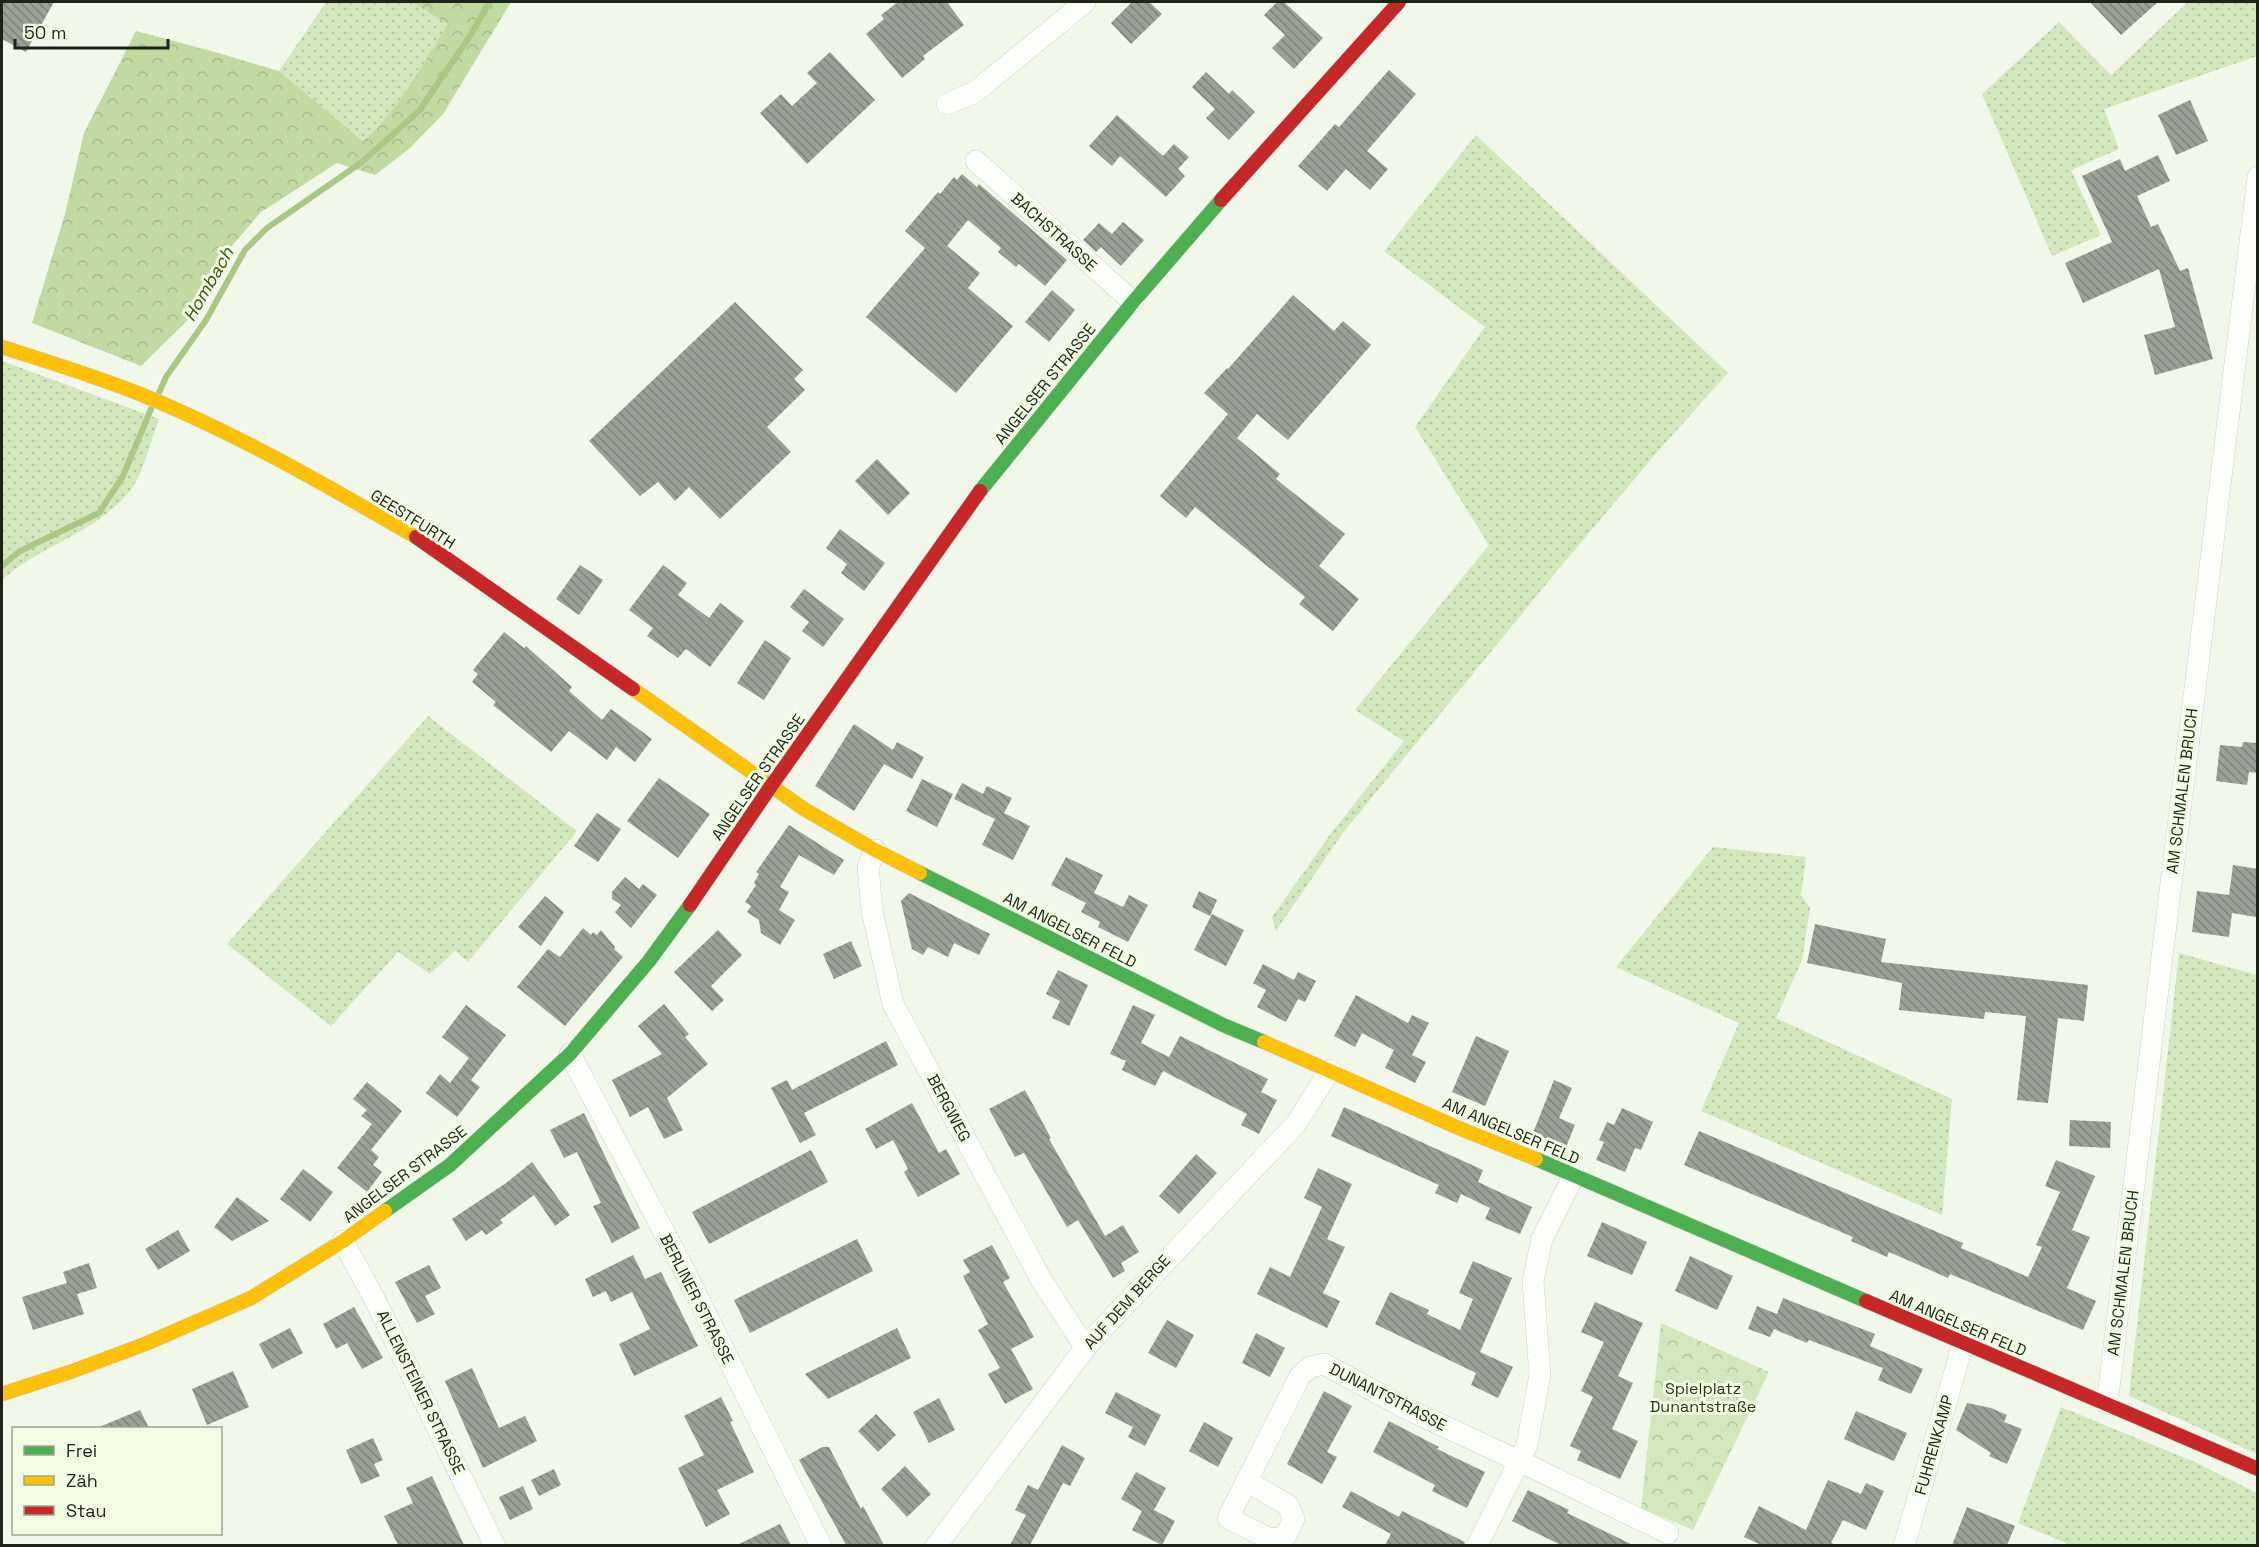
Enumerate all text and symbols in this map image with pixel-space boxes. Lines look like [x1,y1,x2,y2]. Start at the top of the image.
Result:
scale bar [15,12,168,50]
text: 50 m [24,21,66,44]
street label: BACHSTRASSE [1007,188,1101,276]
water label: Hombach [178,242,239,325]
street label: ANGELSER STRASSE [990,319,1100,449]
street label: GEESTFURTH [367,485,459,553]
street label: AM SCHMALEN BRUCH [2161,707,2203,875]
street label: ANGELSER STRASSE [707,710,809,844]
street label: AM ANGELSER FELD [1000,887,1140,973]
street label: BERGWEG [922,1070,976,1146]
street label: AM ANGELSER FELD [1439,1093,1583,1169]
street label: ANGELSER STRASSE [339,1121,471,1227]
street label: AM SCHMALEN BRUCH [2102,1189,2144,1357]
street label: BERLINER STRASSE [655,1230,739,1368]
street label: AUF DEM BERGE [1079,1250,1175,1354]
street label: AM ANGELSER FELD [1886,1285,2030,1361]
street label: ALLENSTEINER STRASSE [372,1306,470,1478]
street label: DUNANTSTRASSE [1326,1358,1450,1436]
park label: Spielplatz Dunantstraße [1650,1378,1756,1417]
street label: FUHRENKAMP [1910,1392,1958,1497]
legend [12,1427,222,1535]
text: Frei [66,1439,97,1462]
text: Zäh [66,1469,98,1492]
text: Stau [66,1499,106,1522]

